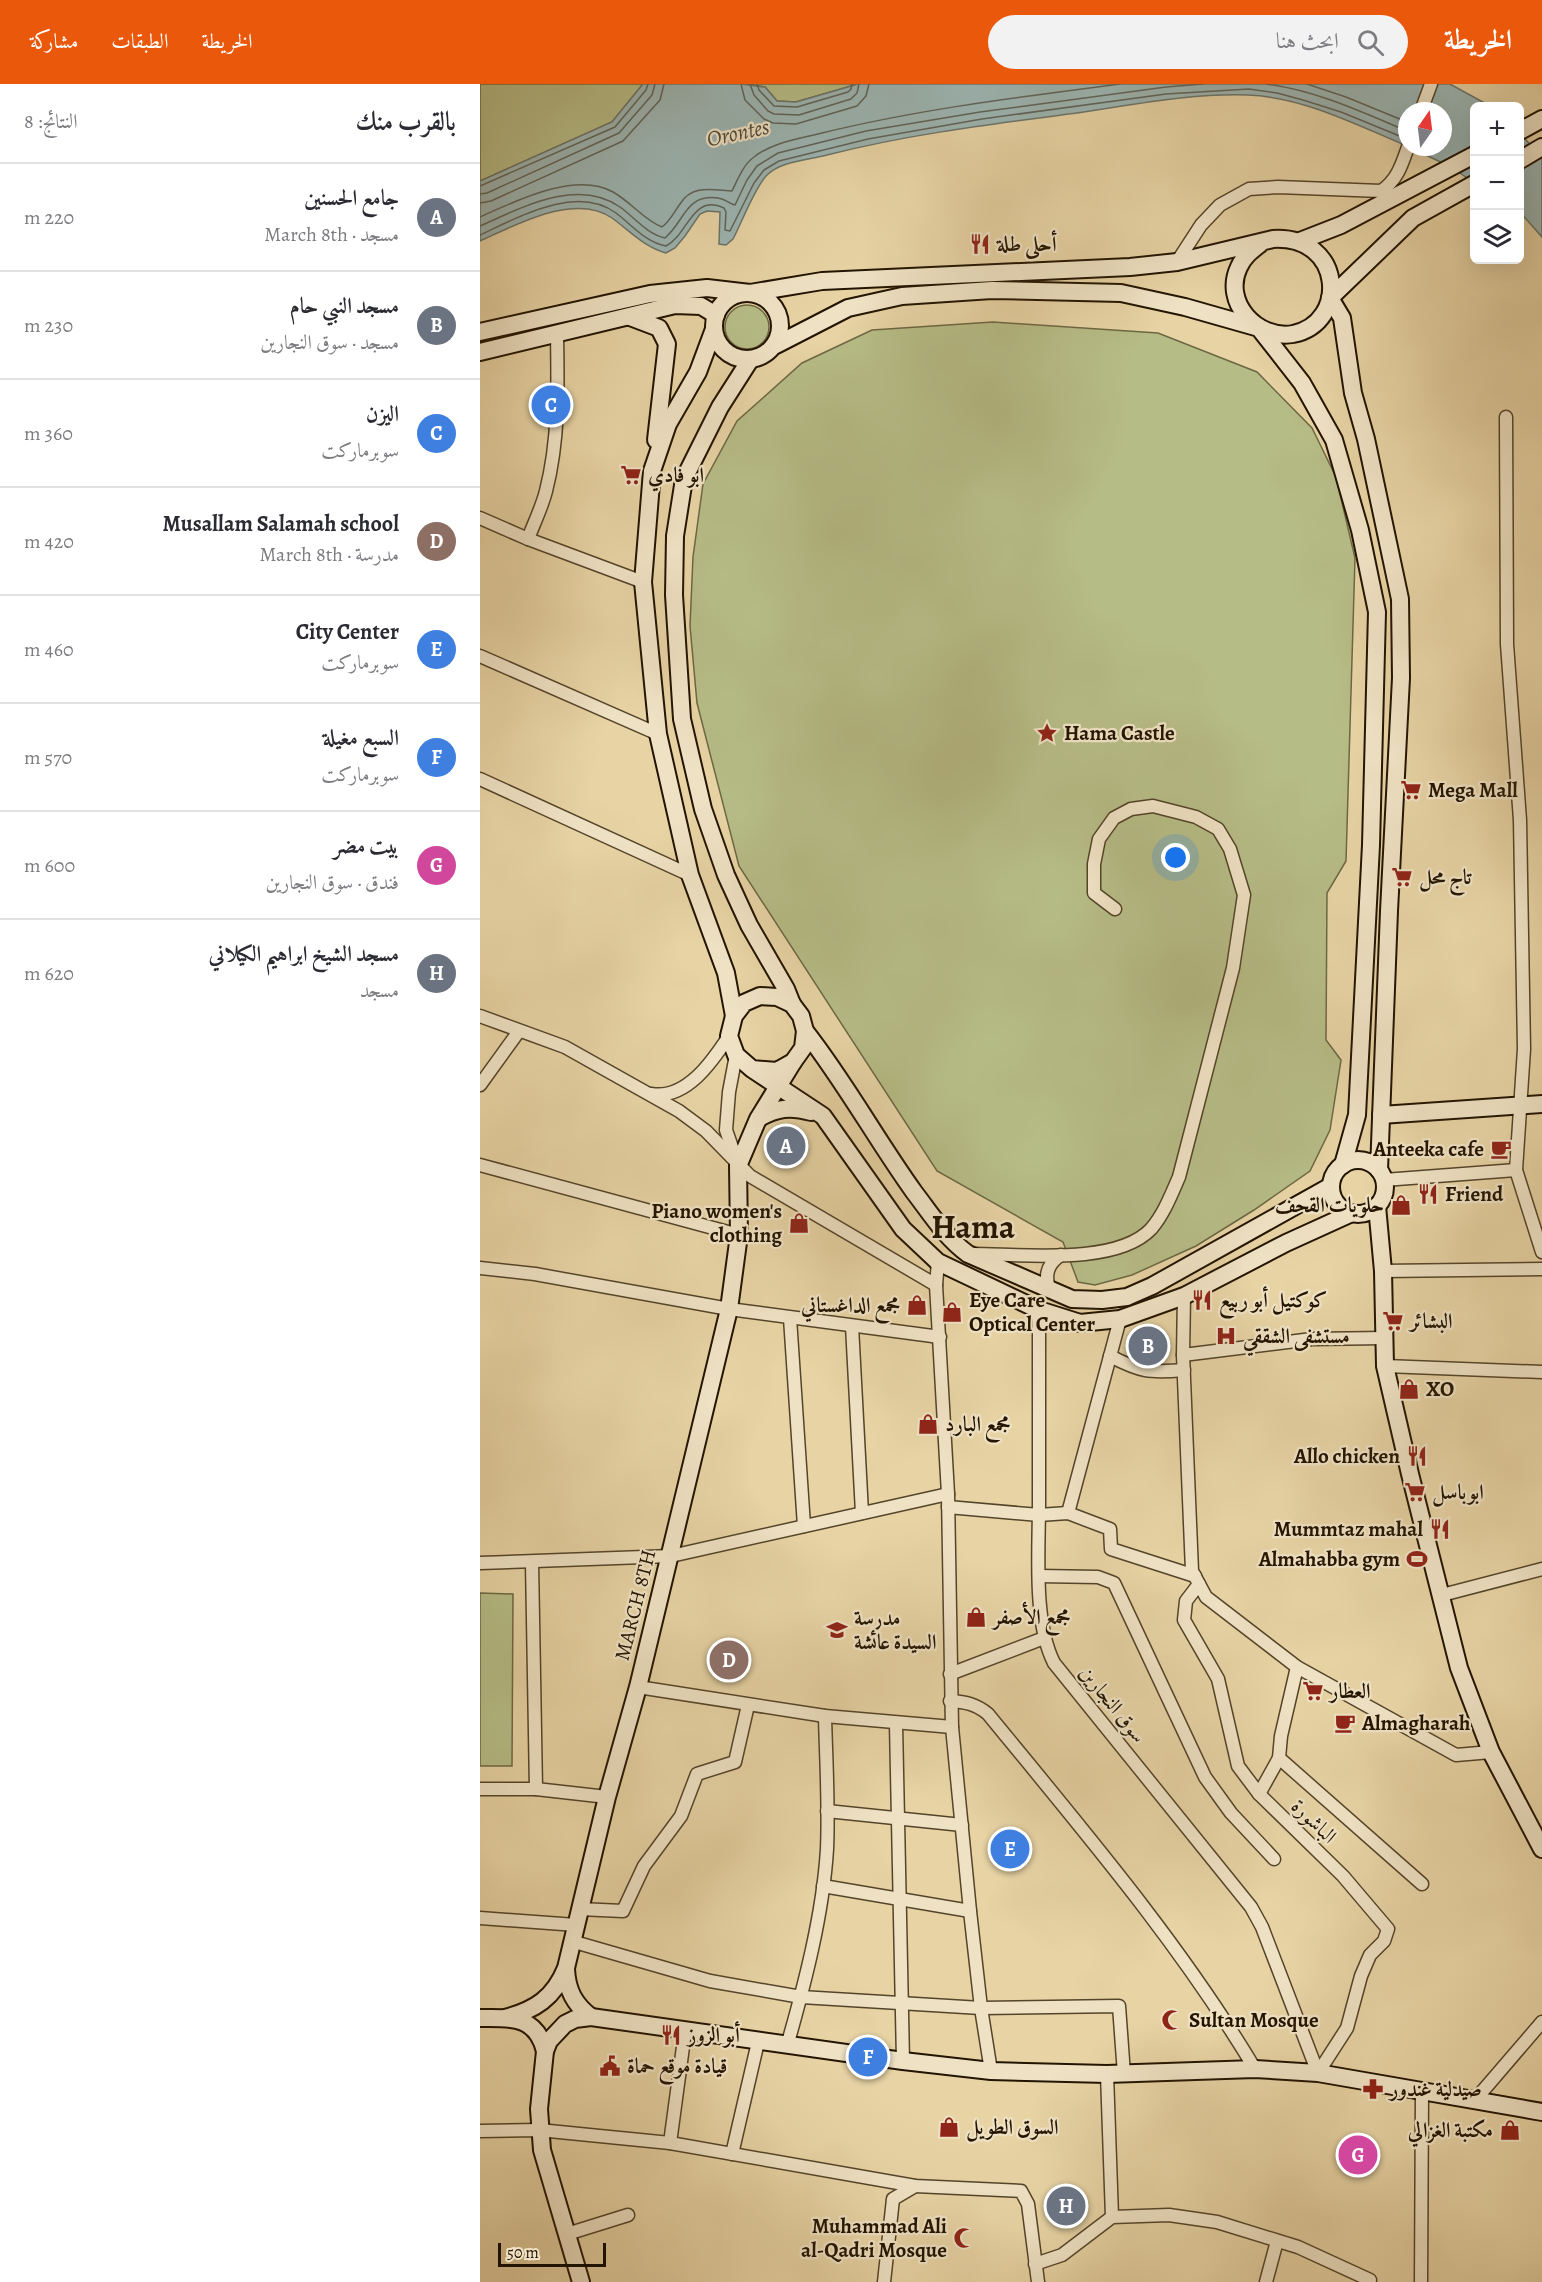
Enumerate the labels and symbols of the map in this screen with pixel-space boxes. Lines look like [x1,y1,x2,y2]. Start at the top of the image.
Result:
north arrow [1398,102,1452,156]
water label: Orontes [704,112,773,154]
place label: أحلى طلة [995,230,1057,260]
restaurant icon: أحلى طلة [968,232,992,256]
pin: C [532,382,570,428]
place label: ابو فادي [648,461,704,492]
supermarket icon: ابو فادي [619,463,643,487]
place label: Hama Castle [1064,719,1175,747]
place icon: Hama Castle [1035,721,1059,745]
place label: Mega Mall [1428,776,1518,804]
supermarket icon: Mega Mall [1399,778,1423,802]
your location [1161,843,1190,872]
place label: تاج محل [1419,863,1473,896]
supermarket icon: تاج محل [1390,865,1414,889]
pin: A [766,1124,806,1168]
place label: Anteeka cafe [1372,1135,1484,1163]
cafe icon: Anteeka cafe [1489,1137,1513,1161]
place label: Friend [1445,1180,1504,1208]
restaurant icon: Friend [1416,1182,1440,1206]
place label: حلويات القحف [1275,1191,1384,1219]
shop icon: حلويات القحف [1389,1193,1413,1217]
place label: Piano women's clothing [651,1197,782,1249]
district label: Hama [931,1204,1015,1249]
shop icon: Piano women's clothing [787,1211,811,1235]
place label: Eye Care Optical Center [969,1286,1096,1338]
place label: كوكتيل أبو ربيع [1219,1286,1327,1319]
restaurant icon: كوكتيل أبو ربيع [1190,1288,1214,1312]
place label: مجمع الداغستاني [800,1291,900,1324]
shop icon: مجمع الداغستاني [905,1293,929,1317]
shop icon: Eye Care Optical Center [940,1300,964,1324]
place label: البشائر [1408,1307,1453,1335]
supermarket icon: البشائر [1381,1309,1405,1333]
place label: مستشفى الشققي [1242,1322,1350,1357]
pin: B [1128,1324,1168,1368]
hospital icon: مستشفى الشققي [1214,1324,1238,1348]
place label: XO [1426,1375,1454,1403]
shop icon: XO [1397,1377,1421,1401]
place label: مجمع البارد [945,1410,1011,1443]
shop icon: مجمع البارد [916,1412,940,1436]
place label: Allo chicken [1293,1442,1400,1470]
restaurant icon: Allo chicken [1405,1444,1429,1468]
place label: ابوباسل [1432,1478,1484,1507]
supermarket icon: ابوباسل [1403,1480,1427,1504]
place label: Mummtaz mahal [1274,1515,1423,1543]
restaurant icon: Mummtaz mahal [1428,1517,1452,1541]
place label: Almahabba gym [1258,1545,1400,1573]
street label: MARCH 8TH [608,1547,662,1663]
sports icon: Almahabba gym [1405,1547,1429,1571]
place label: مجمع الأصفر [991,1601,1070,1636]
place label: مدرسة السيدة عائشة [854,1604,936,1656]
shop icon: مجمع الأصفر [964,1605,988,1629]
school or university icon: مدرسة السيدة عائشة [825,1618,849,1642]
pin: D [710,1638,748,1682]
street label: سوق النجارين [1073,1659,1153,1749]
place label: العطار [1328,1677,1371,1705]
supermarket icon: العطار [1301,1679,1325,1703]
place label: Almagharah [1361,1709,1470,1737]
cafe icon: Almagharah [1333,1711,1357,1735]
street label: الباشورة [1285,1792,1343,1850]
pin: E [990,1826,1030,1872]
place label: Sultan Mosque [1189,2006,1319,2034]
mosque icon: Sultan Mosque [1160,2008,1184,2032]
place label: أبو الزوز [686,2021,740,2049]
restaurant icon: أبو الزوز [659,2023,683,2047]
pin: F [848,2034,888,2080]
place label: قيادة موقع حماة [627,2052,728,2085]
public building icon: قيادة موقع حماة [598,2054,622,2078]
place label: صيدلية غندور [1388,2075,1482,2103]
pharmacy icon: صيدلية غندور [1361,2077,1385,2101]
place label: السوق الطويل [966,2113,1059,2142]
shop icon: السوق الطويل [937,2115,961,2139]
place label: مكتبة الغزالي [1407,2116,1493,2148]
shop icon: مكتبة الغزالي [1498,2118,1522,2142]
pin: G [1338,2132,1378,2178]
pin: H [1046,2184,1086,2228]
place label: Muhammad Ali al-Qadri Mosque [801,2212,947,2264]
mosque icon: Muhammad Ali al-Qadri Mosque [952,2226,976,2250]
scale bar [498,2240,606,2268]

